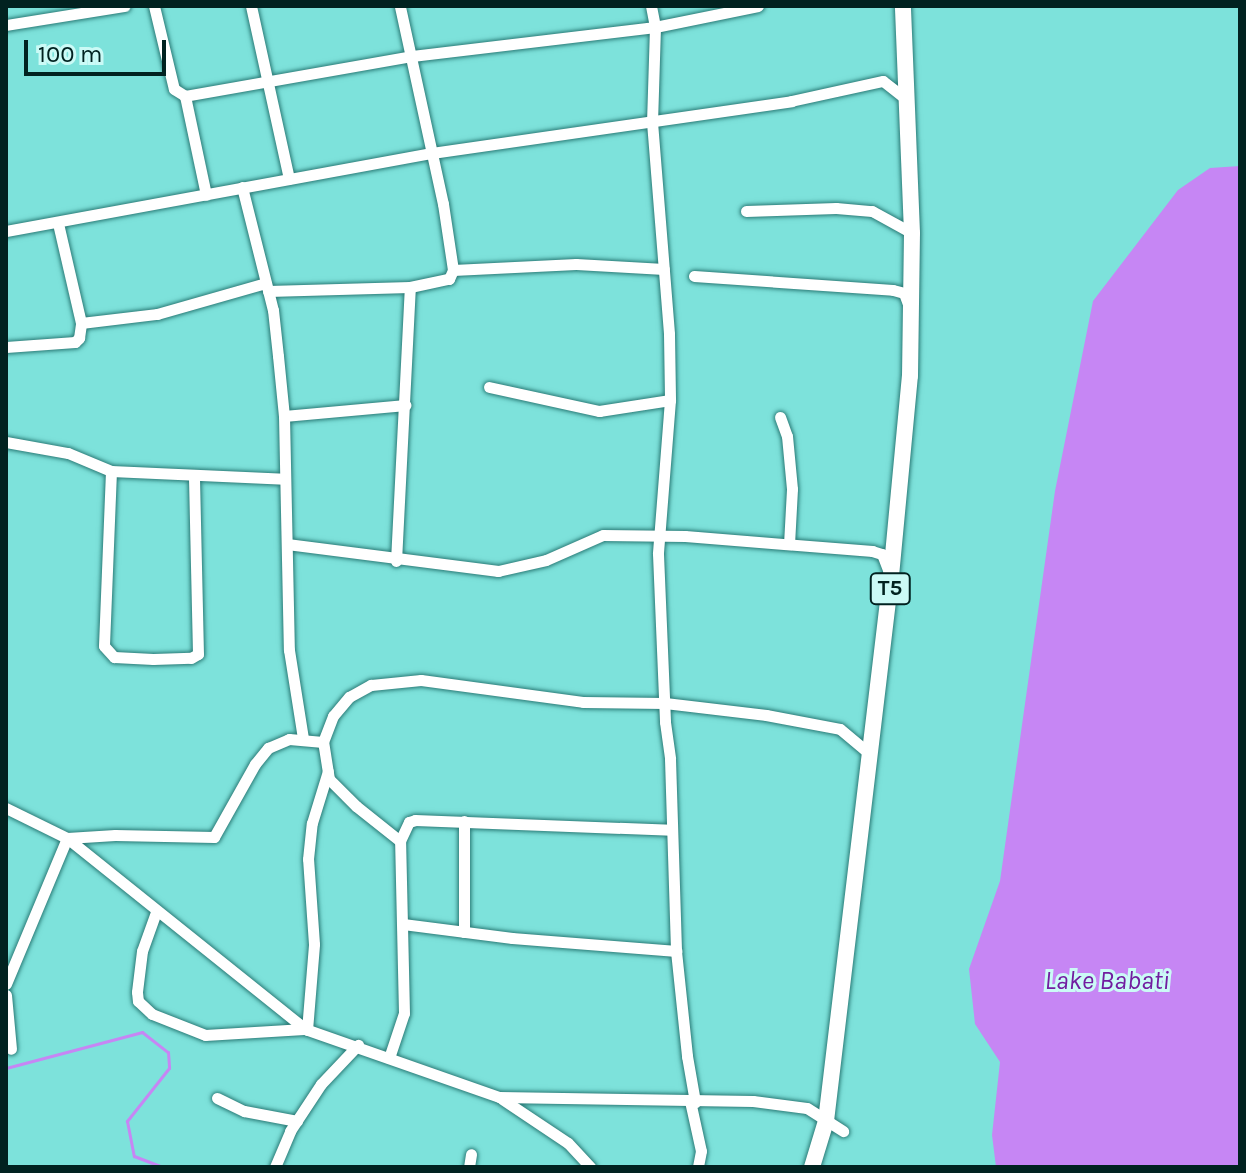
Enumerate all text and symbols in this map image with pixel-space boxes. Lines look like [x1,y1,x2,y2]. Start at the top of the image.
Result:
scale bar [28,24,170,74]
text: 100 m [38,40,103,68]
road number: T5 [868,571,912,607]
water label: Lake Babati [1044,965,1170,997]

